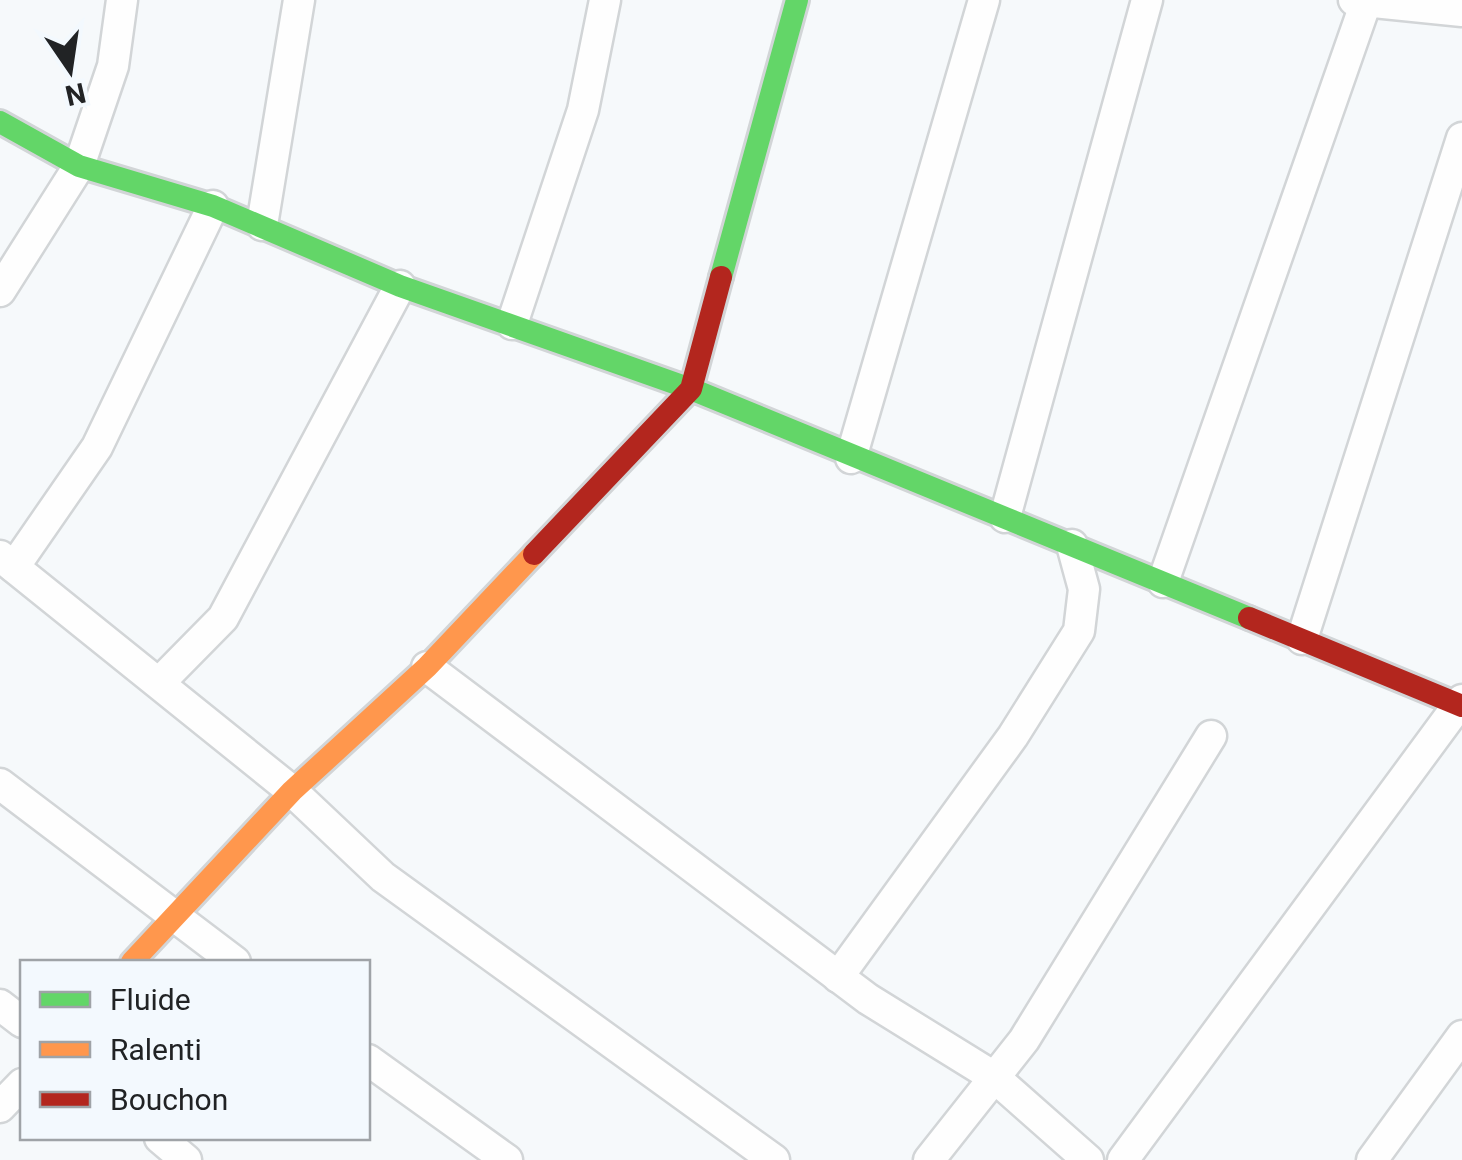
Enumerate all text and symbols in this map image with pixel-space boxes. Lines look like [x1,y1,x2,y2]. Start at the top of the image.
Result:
north arrow [20,20,120,120]
text: N [62,76,89,112]
legend [20,960,370,1140]
text: Fluide [110,982,191,1017]
text: Ralenti [110,1032,202,1067]
text: Bouchon [110,1082,228,1117]

